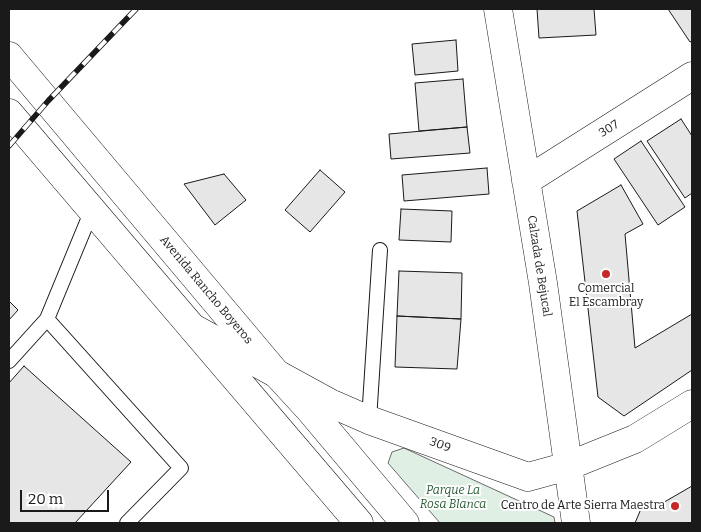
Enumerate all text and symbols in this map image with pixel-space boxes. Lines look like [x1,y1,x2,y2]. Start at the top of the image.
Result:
street label: 307 [596,117,622,141]
street label: Calzada de Bejucal [524,214,554,318]
street label: Avenida Rancho Boyeros [157,233,255,347]
marker: Comercial El Escambray [600,268,612,280]
place label: Comercial El Escambray [569,282,643,310]
street label: 309 [427,435,453,455]
scale bar [22,480,111,512]
park label: Parque La Rosa Blanca [420,484,486,512]
text: 20 m [28,490,63,508]
place label: Centro de Arte Sierra Maestra [501,499,665,513]
marker: Centro de Arte Sierra Maestra [669,500,681,512]

